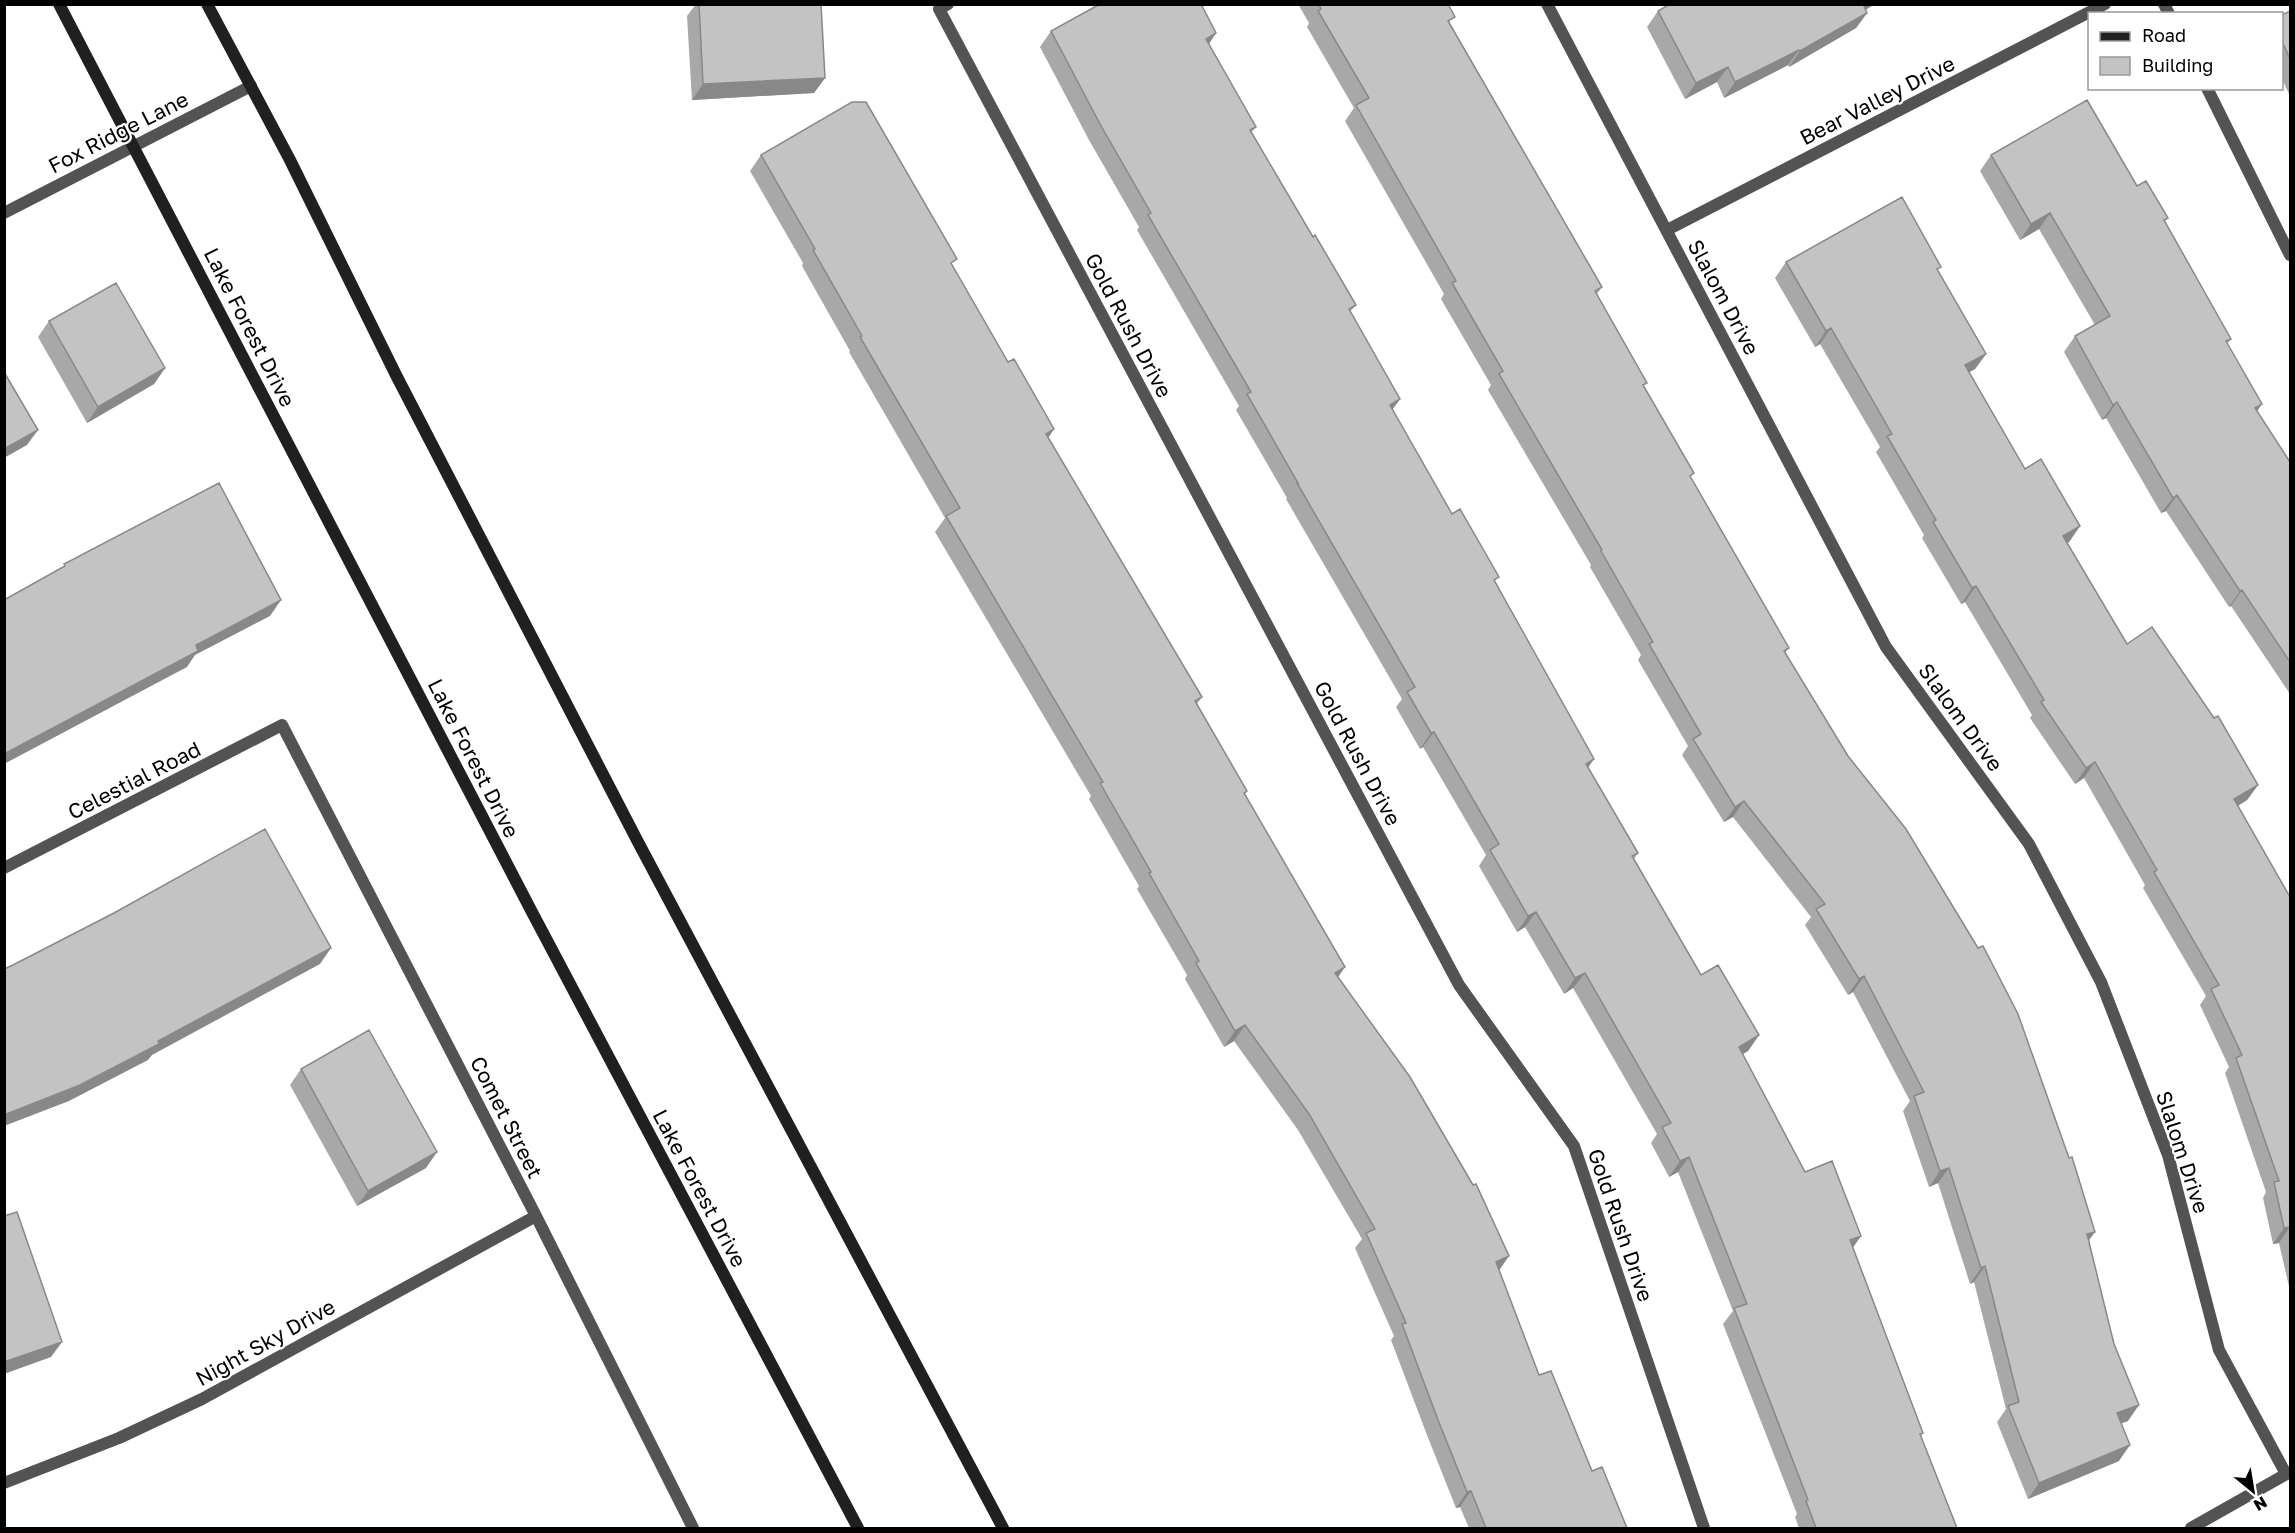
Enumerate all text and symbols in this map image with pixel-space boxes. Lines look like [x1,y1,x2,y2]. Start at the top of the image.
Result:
legend [2088,12,2283,90]
text: Road [2142,24,2186,46]
street label: Bear Valley Drive [1795,50,1959,150]
text: Building [2142,54,2213,76]
street label: Fox Ridge Lane [44,86,192,178]
street label: Slalom Drive [1683,235,1765,359]
street label: Lake Forest Drive [199,243,301,411]
street label: Gold Rush Drive [1080,248,1178,402]
street label: Slalom Drive [1913,658,2009,776]
street label: Lake Forest Drive [423,674,525,842]
street label: Gold Rush Drive [1309,676,1407,830]
street label: Celestial Road [63,735,205,825]
street label: Comet Street [465,1052,549,1182]
street label: Slalom Drive [2151,1088,2215,1216]
street label: Lake Forest Drive [647,1105,753,1271]
street label: Gold Rush Drive [1583,1145,1659,1305]
street label: Night Sky Drive [191,1293,339,1391]
north arrow [2223,1461,2283,1521]
text: N [2250,1492,2271,1516]

